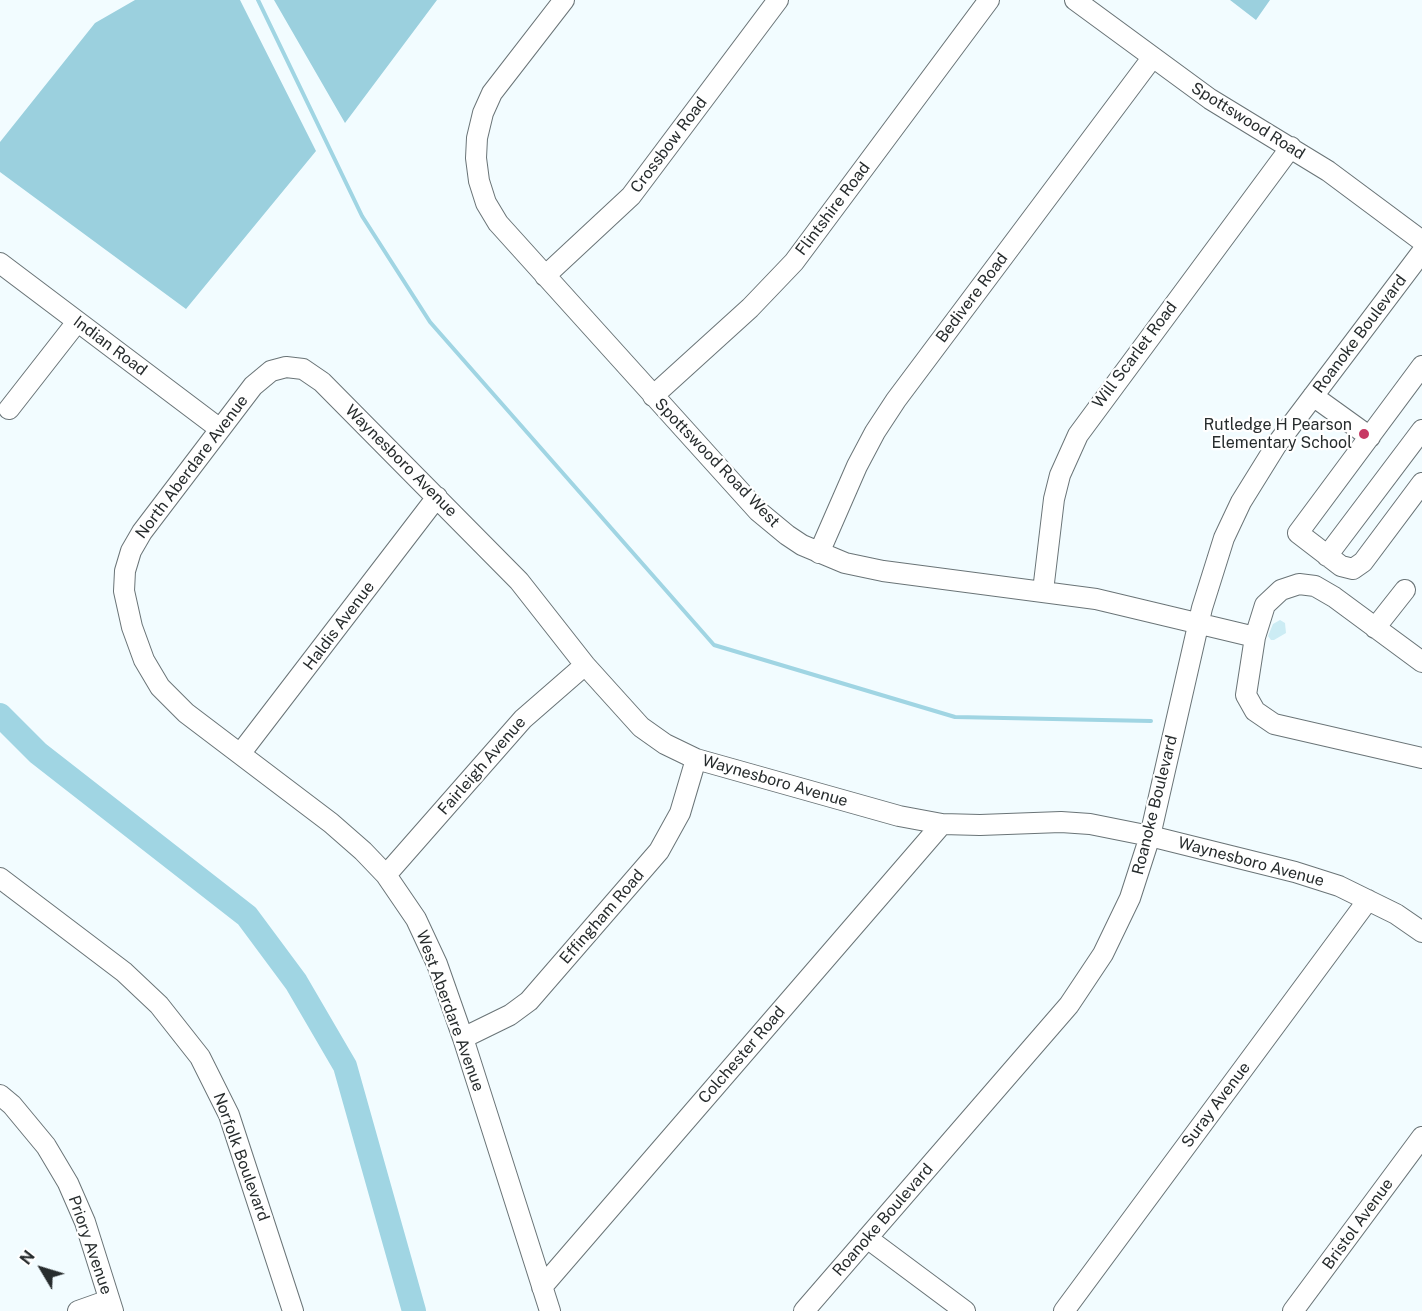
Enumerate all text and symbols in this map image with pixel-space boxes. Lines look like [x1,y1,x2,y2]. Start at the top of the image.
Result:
street label: Spottswood Road [1188,78,1308,164]
street label: Crossbow Road [627,93,711,197]
street label: Flintshire Road [792,159,874,259]
street label: Bedivere Road [932,249,1012,347]
street label: Roanoke Boulevard [1309,271,1411,397]
street label: Will Scarlet Road [1089,298,1181,412]
street label: Indian Road [69,312,151,380]
street label: North Aberdare Avenue [132,391,252,543]
street label: Spottswood Road West [650,394,784,532]
street label: Waynesboro Avenue [341,401,461,521]
place label: Rutledge H Pearson Elementary School [1204,415,1352,453]
marker: Rutledge H Pearson Elementary School [1357,427,1371,441]
street label: Haldis Avenue [299,578,379,674]
street label: Fairleigh Avenue [434,713,530,819]
street label: Roanoke Boulevard [1128,733,1182,877]
street label: Waynesboro Avenue [700,751,850,811]
street label: Waynesboro Avenue [1176,833,1326,891]
street label: Effingham Road [556,866,648,968]
street label: West Aberdare Avenue [412,928,488,1094]
street label: Colchester Road [695,1003,789,1107]
street label: Suray Avenue [1178,1058,1254,1152]
street label: Norfolk Boulevard [209,1090,273,1224]
street label: Roanoke Boulevard [829,1160,937,1280]
street label: Bristol Avenue [1319,1175,1397,1273]
street label: Priory Avenue [64,1193,116,1297]
north arrow [12,1239,72,1299]
text: N [16,1247,39,1268]

